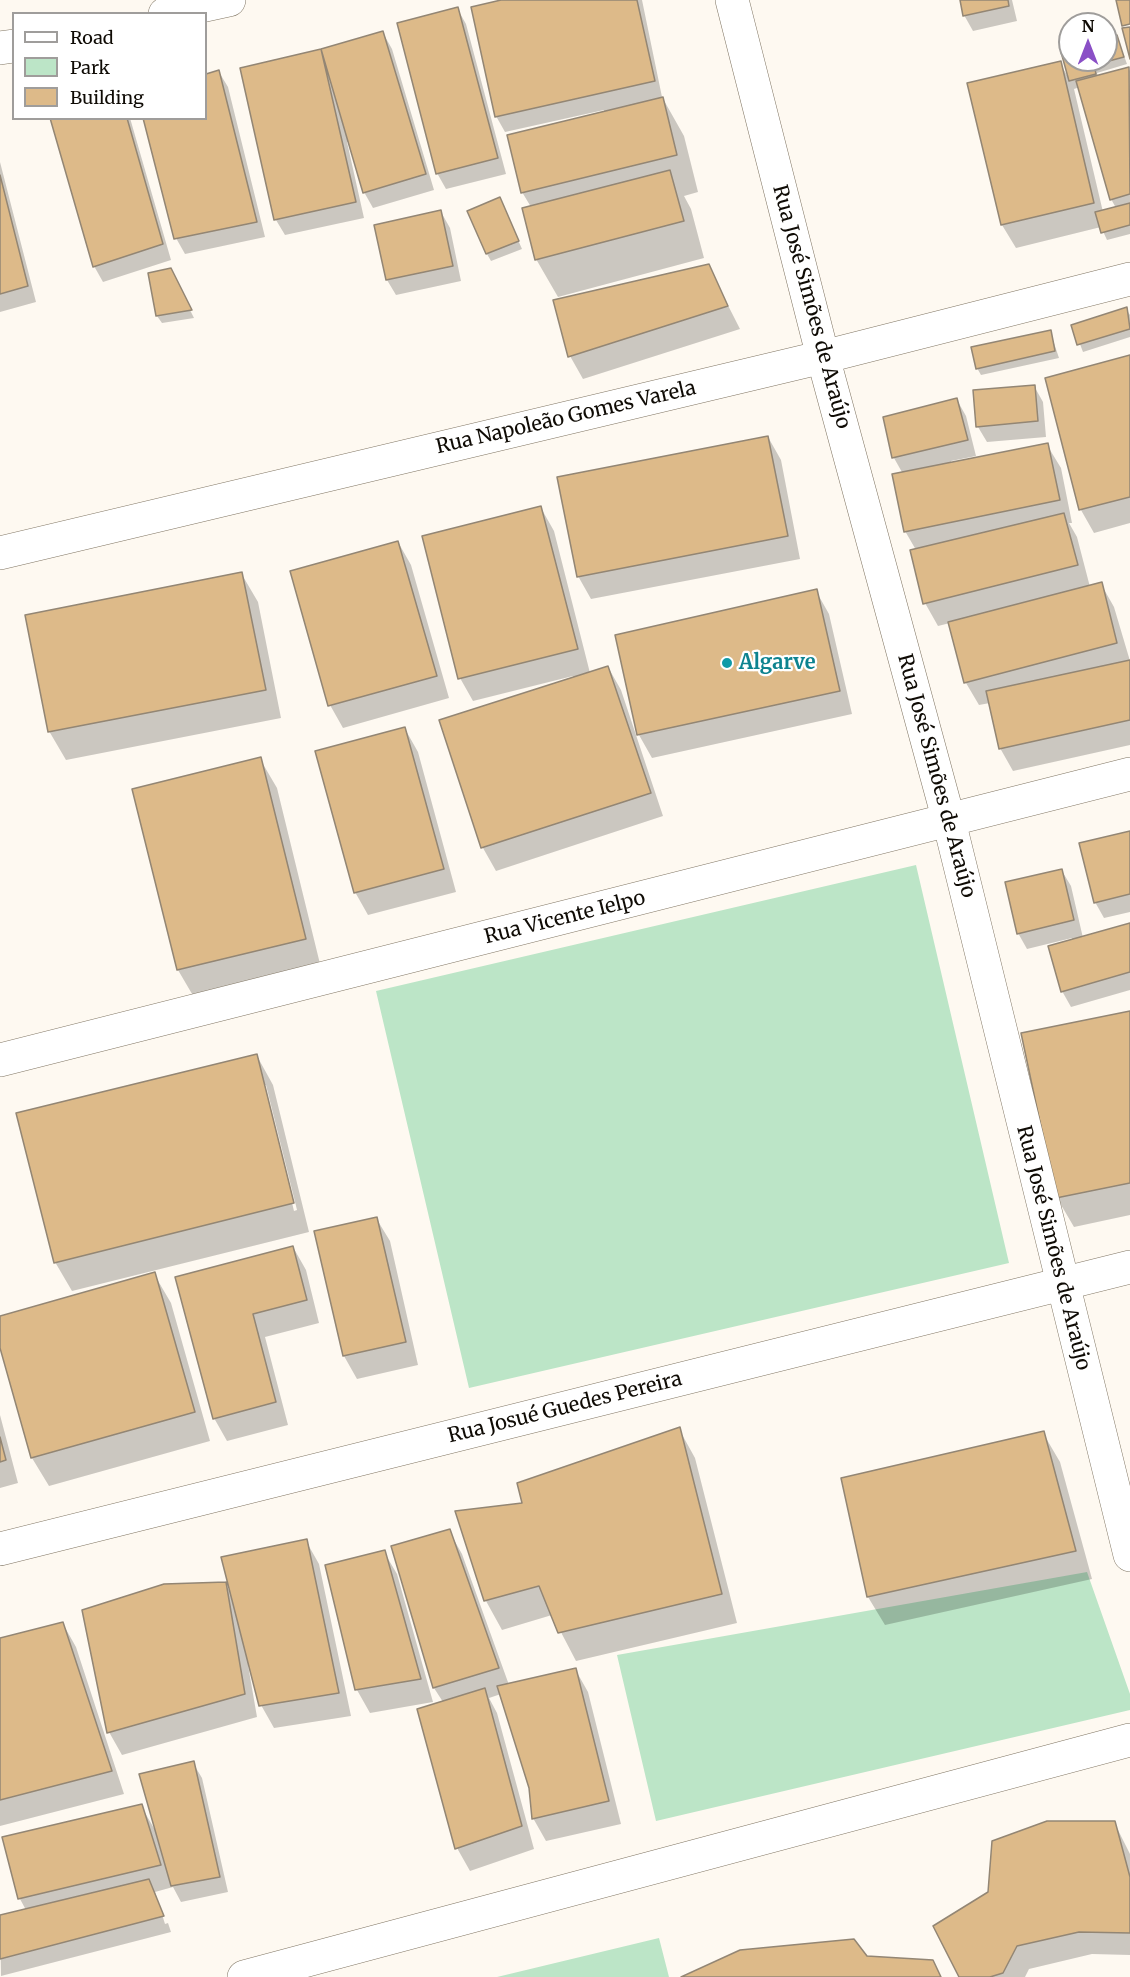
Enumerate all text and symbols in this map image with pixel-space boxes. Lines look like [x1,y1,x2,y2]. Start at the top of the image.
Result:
legend [12,12,207,120]
north arrow [1058,12,1118,72]
text: N [1082,16,1094,36]
text: Road [70,26,114,49]
text: Park [70,56,110,79]
text: Building [70,86,144,109]
street label: Rua José Simões de Araújo [767,183,855,431]
street label: Rua Napoleão Gomes Varela [434,376,698,460]
place label: Algarve [739,651,816,675]
street label: Rua José Simões de Araújo [892,652,980,900]
marker: Algarve [720,656,734,670]
street label: Rua Vicente Ielpo [482,886,648,950]
street label: Rua José Simões de Araújo [1011,1123,1095,1373]
street label: Rua Josué Guedes Pereira [445,1367,685,1449]

